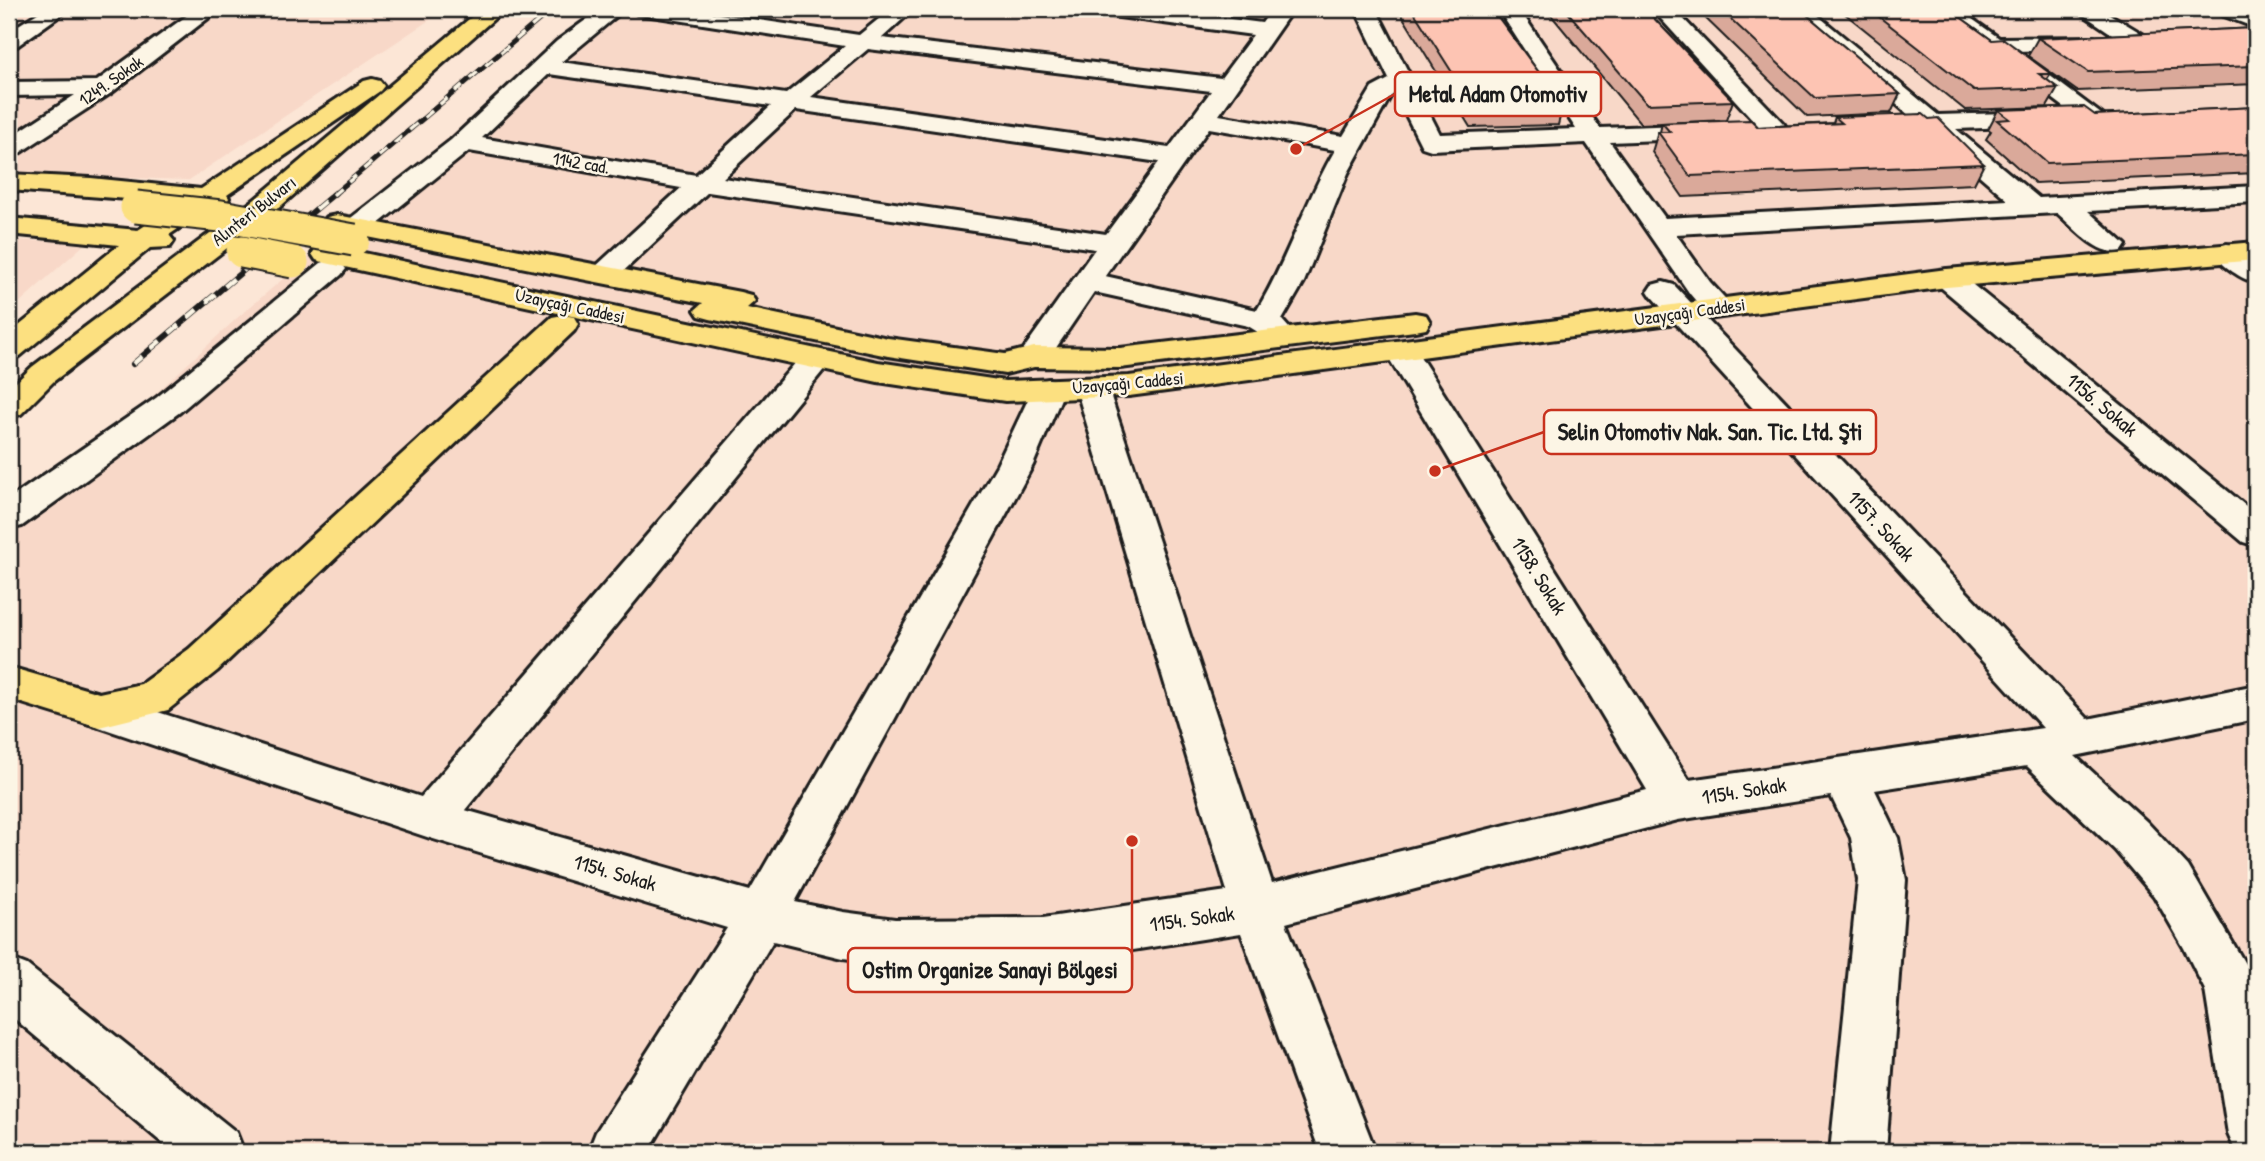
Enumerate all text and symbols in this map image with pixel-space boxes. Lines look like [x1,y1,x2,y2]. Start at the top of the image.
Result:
street label: 1249. Sokak [73,49,149,112]
callout: Metal Adam Otomotiv [1395,72,1601,116]
text: Metal Adam Otomotiv [1409,78,1588,109]
street label: 1142 cad. [551,145,611,180]
street label: Alınteri Bulvarı [206,170,301,251]
street label: Uzayçağı Caddesi [513,282,627,329]
street label: Uzayçağı Caddesi [1633,291,1747,332]
street label: Uzayçağı Caddesi [1071,365,1185,400]
street label: 1156. Sokak [2060,366,2145,443]
callout: Selin Otomotiv Nak. San. Tic. Ltd. Şti [1544,410,1876,454]
text: Selin Otomotiv Nak. San. Tic. Ltd. Şti [1558,416,1862,447]
street label: 1157. Sokak [1841,484,1922,568]
street label: 1158. Sokak [1504,531,1575,620]
street label: 1154. Sokak [1700,769,1788,811]
street label: 1154. Sokak [570,847,660,898]
street label: 1154. Sokak [1148,898,1236,939]
callout: Ostim Organize Sanayi Bölgesi [848,948,1132,992]
text: Ostim Organize Sanayi Bölgesi [862,954,1118,986]

